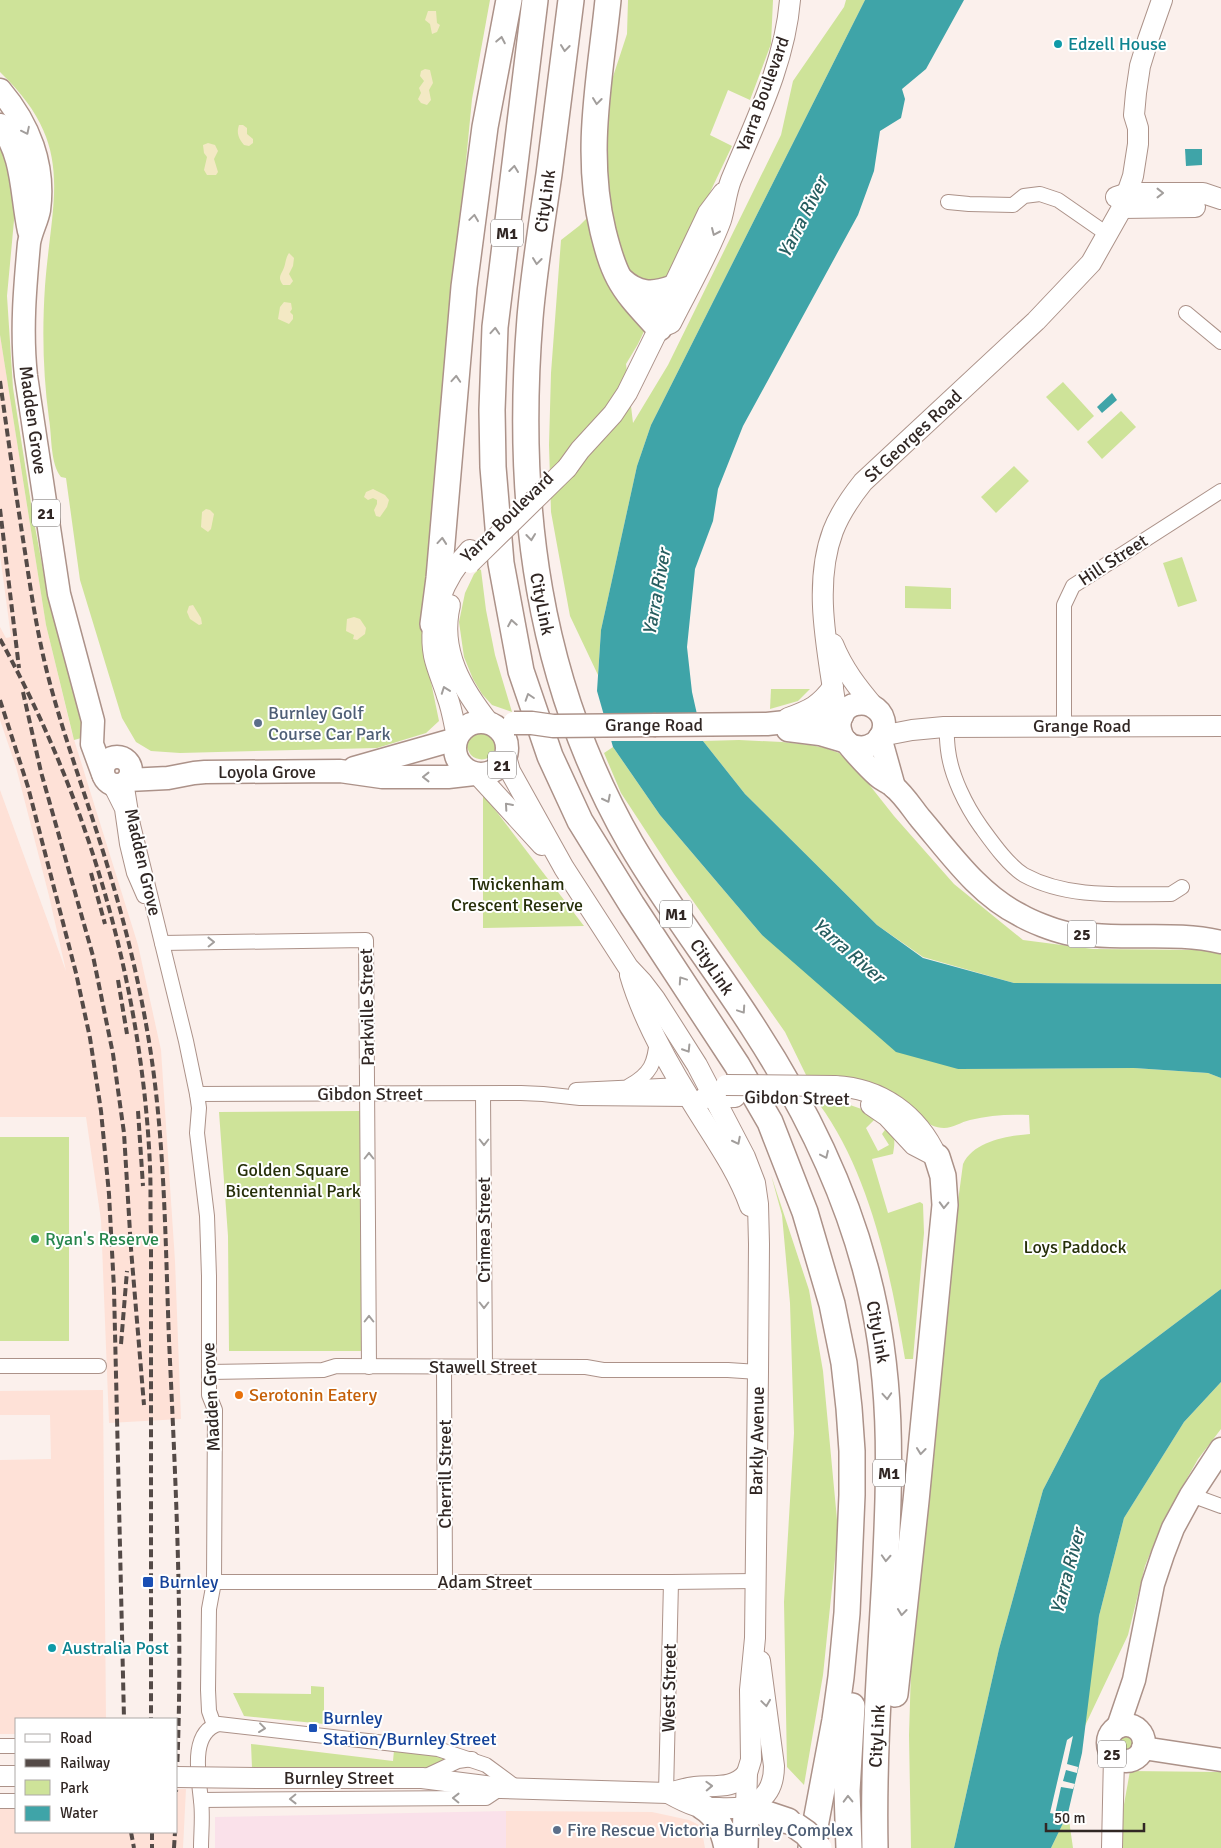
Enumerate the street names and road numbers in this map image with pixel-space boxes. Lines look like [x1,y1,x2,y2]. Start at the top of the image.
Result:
street label: Yarra Boulevard [732,33,794,155]
street label: CityLink [530,168,560,234]
road number: M1 [491,220,523,247]
street label: Madden Grove [14,364,52,476]
street label: St Georges Road [860,385,966,487]
street label: Yarra Boulevard [456,467,558,567]
road number: 21 [32,499,60,526]
street label: Hill Street [1074,529,1152,591]
street label: CityLink [525,571,559,637]
street label: Grange Road [605,714,703,736]
street label: Grange Road [1033,715,1131,737]
road number: 21 [488,752,516,778]
street label: Loyola Grove [218,761,316,783]
street label: Madden Grove [120,806,166,918]
road number: M1 [660,901,692,928]
road number: 25 [1068,921,1096,948]
street label: CityLink [685,935,739,999]
street label: Parkville Street [355,948,379,1066]
street label: Gibdon Street [317,1083,423,1105]
street label: Gibdon Street [744,1086,850,1110]
street label: Crimea Street [473,1177,495,1283]
street label: CityLink [862,1299,894,1365]
street label: Madden Grove [197,1342,225,1452]
street label: Stawell Street [429,1356,537,1378]
street label: Barkly Avenue [745,1386,769,1496]
street label: Cherrill Street [434,1419,456,1529]
road number: M1 [873,1460,905,1486]
street label: Adam Street [438,1571,532,1593]
street label: West Street [657,1643,681,1733]
street label: CityLink [864,1704,890,1768]
road number: 25 [1098,1740,1126,1768]
street label: Burnley Street [284,1767,394,1789]

